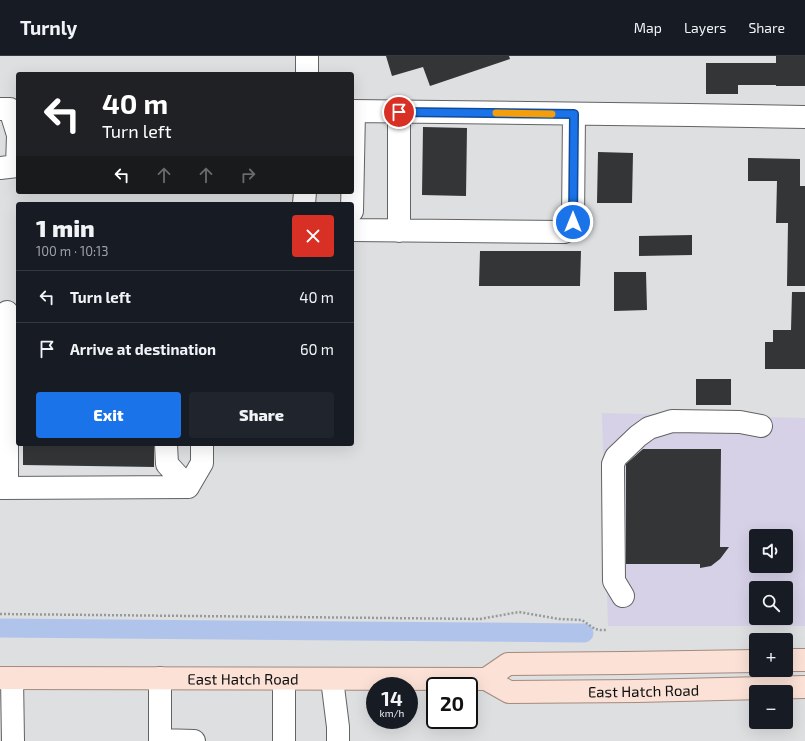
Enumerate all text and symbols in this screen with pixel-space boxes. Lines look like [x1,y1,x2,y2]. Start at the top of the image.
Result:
text: Turnly [20,16,77,39]
text: Map [634,19,662,36]
text: Layers [684,19,726,36]
text: Share [748,19,785,36]
text: 40 m [102,86,168,120]
icon: left [36,88,88,140]
pin [382,95,416,129]
icon: arrive [388,101,410,123]
text: Turn left [102,120,172,142]
icon: left [111,164,133,186]
icon: ahead [153,164,175,186]
icon: ahead [195,164,217,186]
icon: right [237,164,259,186]
position arrow [552,201,594,243]
text: 1 min [36,213,95,242]
button: close [292,215,334,257]
text: 100 m · 10:13 [36,243,109,259]
icon: left [36,286,58,308]
text: Turn left [70,288,131,306]
text: 40 m [299,288,334,306]
icon: arrive [36,338,58,360]
text: Arrive at destination [70,340,216,358]
text: 60 m [300,340,334,358]
button: Exit [36,392,181,438]
button: Share [189,392,334,438]
map controls [749,529,793,729]
button: sound [749,529,793,573]
button: search [749,581,793,625]
button: + [749,633,793,677]
street label: East Hatch Road [187,669,299,688]
speed limit sign: 20 [426,677,478,729]
street label: East Hatch Road [588,681,699,700]
button: − [749,685,793,729]
text: 14 [381,686,403,710]
text: km/h [380,707,404,719]

